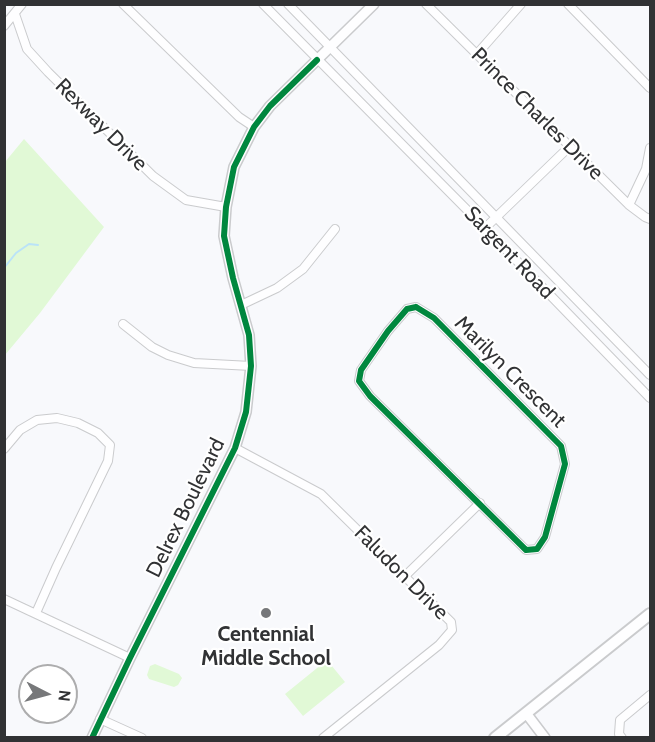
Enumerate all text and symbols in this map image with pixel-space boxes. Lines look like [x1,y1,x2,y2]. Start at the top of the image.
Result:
street label: Prince Charles Drive [466,43,608,185]
street label: Rexway Drive [50,74,152,176]
street label: Sargent Road [459,201,559,305]
street label: Marilyn Crescent [449,311,571,433]
street label: Delrex Boulevard [141,434,231,582]
street label: Faludon Drive [349,521,453,625]
marker: Centennial Middle School [259,606,273,620]
place label: Centennial Middle School [201,622,331,672]
north arrow [18,664,78,724]
text: N [54,689,74,702]

